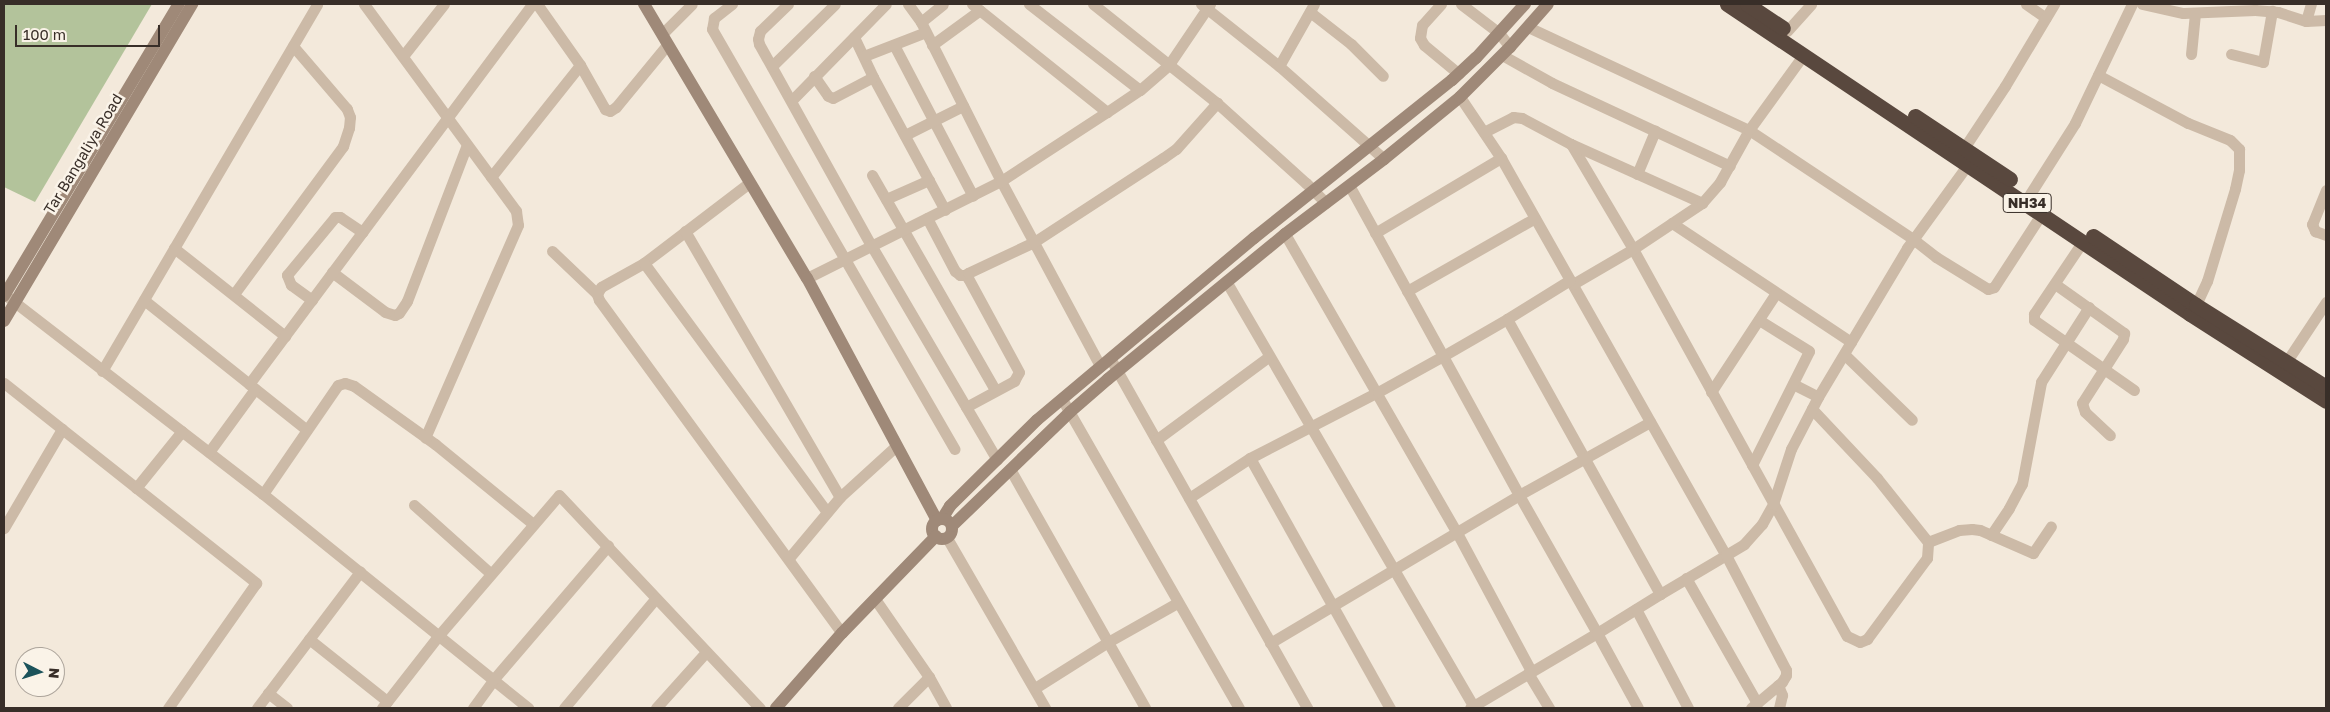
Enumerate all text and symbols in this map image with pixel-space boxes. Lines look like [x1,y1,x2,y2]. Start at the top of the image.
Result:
scale bar [18,15,162,47]
text: 100 m [23,25,66,43]
street label: Tar Bangaliya Road [40,91,126,217]
road number: NH34 [2002,192,2052,214]
north arrow [15,647,65,697]
text: N [46,667,63,679]

